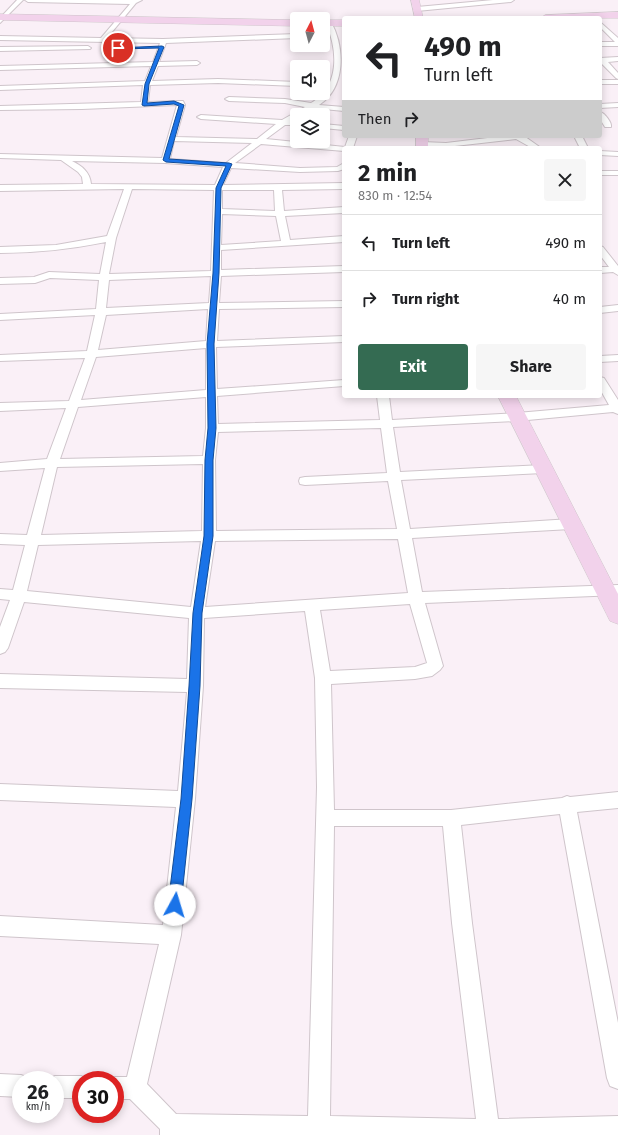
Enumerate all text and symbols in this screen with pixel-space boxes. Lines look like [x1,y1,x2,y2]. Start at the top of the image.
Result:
north arrow [290,12,330,52]
map controls [290,12,330,148]
text: 490 m [424,30,502,63]
pin [101,31,135,65]
icon: left [358,32,410,84]
icon: arrive [107,37,129,59]
button: sound [290,60,330,100]
text: Turn left [424,64,493,86]
button: layers [290,108,330,148]
icon: right [400,108,422,130]
text: Then [358,110,392,128]
text: 2 min [358,159,417,187]
button: close [544,159,586,201]
text: 830 m · 12:54 [358,188,432,203]
icon: left [358,232,380,254]
text: Turn left [392,234,450,252]
text: 490 m [545,234,586,252]
icon: right [358,288,380,310]
text: Turn right [392,290,459,308]
text: 40 m [553,290,586,308]
button: Exit [358,344,468,390]
button: Share [476,344,586,390]
position arrow [154,884,196,926]
speed limit sign: 30 [72,1071,124,1123]
text: 26 [27,1080,49,1104]
text: km/h [26,1101,50,1113]

